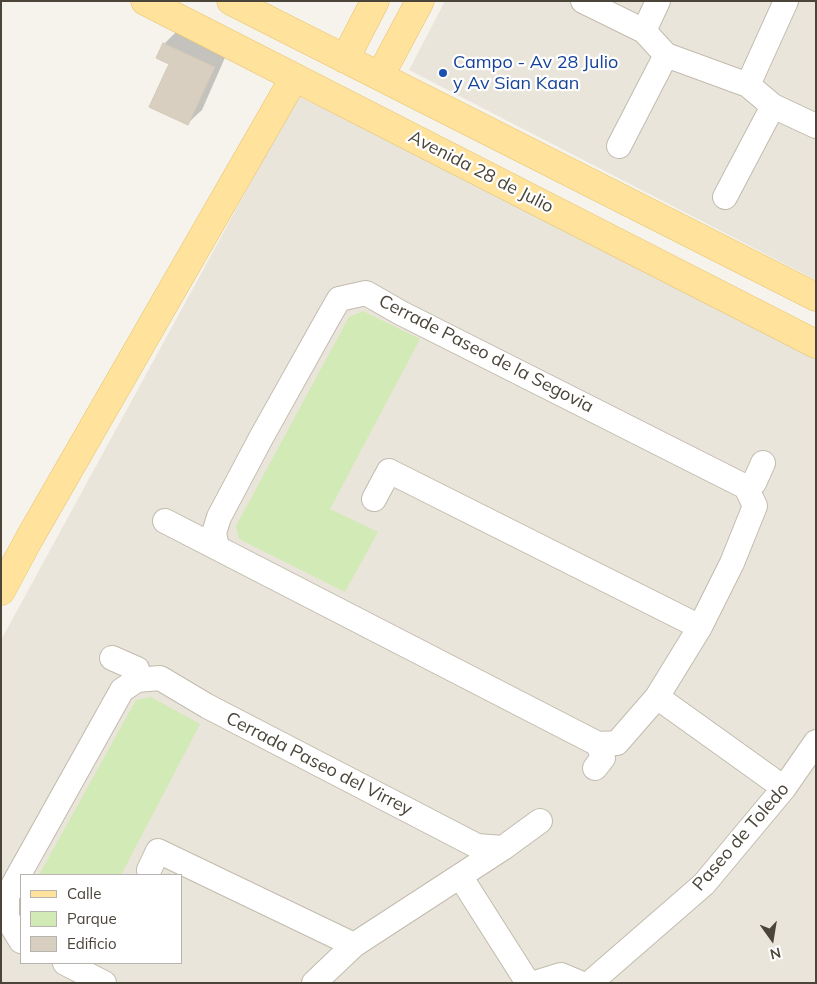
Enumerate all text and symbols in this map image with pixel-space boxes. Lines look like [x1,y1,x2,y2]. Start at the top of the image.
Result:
place label: Campo - Av 28 Julio y Av Sian Kaan [453,52,618,94]
marker: Campo - Av 28 Julio y Av Sian Kaan [437,67,449,79]
street label: Avenida 28 de Julio [405,126,557,218]
street label: Cerrade Paseo de la Segovia [375,290,597,418]
street label: Cerrada Paseo del Virrey [222,708,416,820]
street label: Paseo de Toledo [688,779,794,895]
legend [20,874,182,964]
text: Calle [67,884,101,903]
text: Parque [67,909,117,928]
north arrow [747,914,797,964]
text: Edificio [67,934,117,953]
text: N [768,944,783,964]

